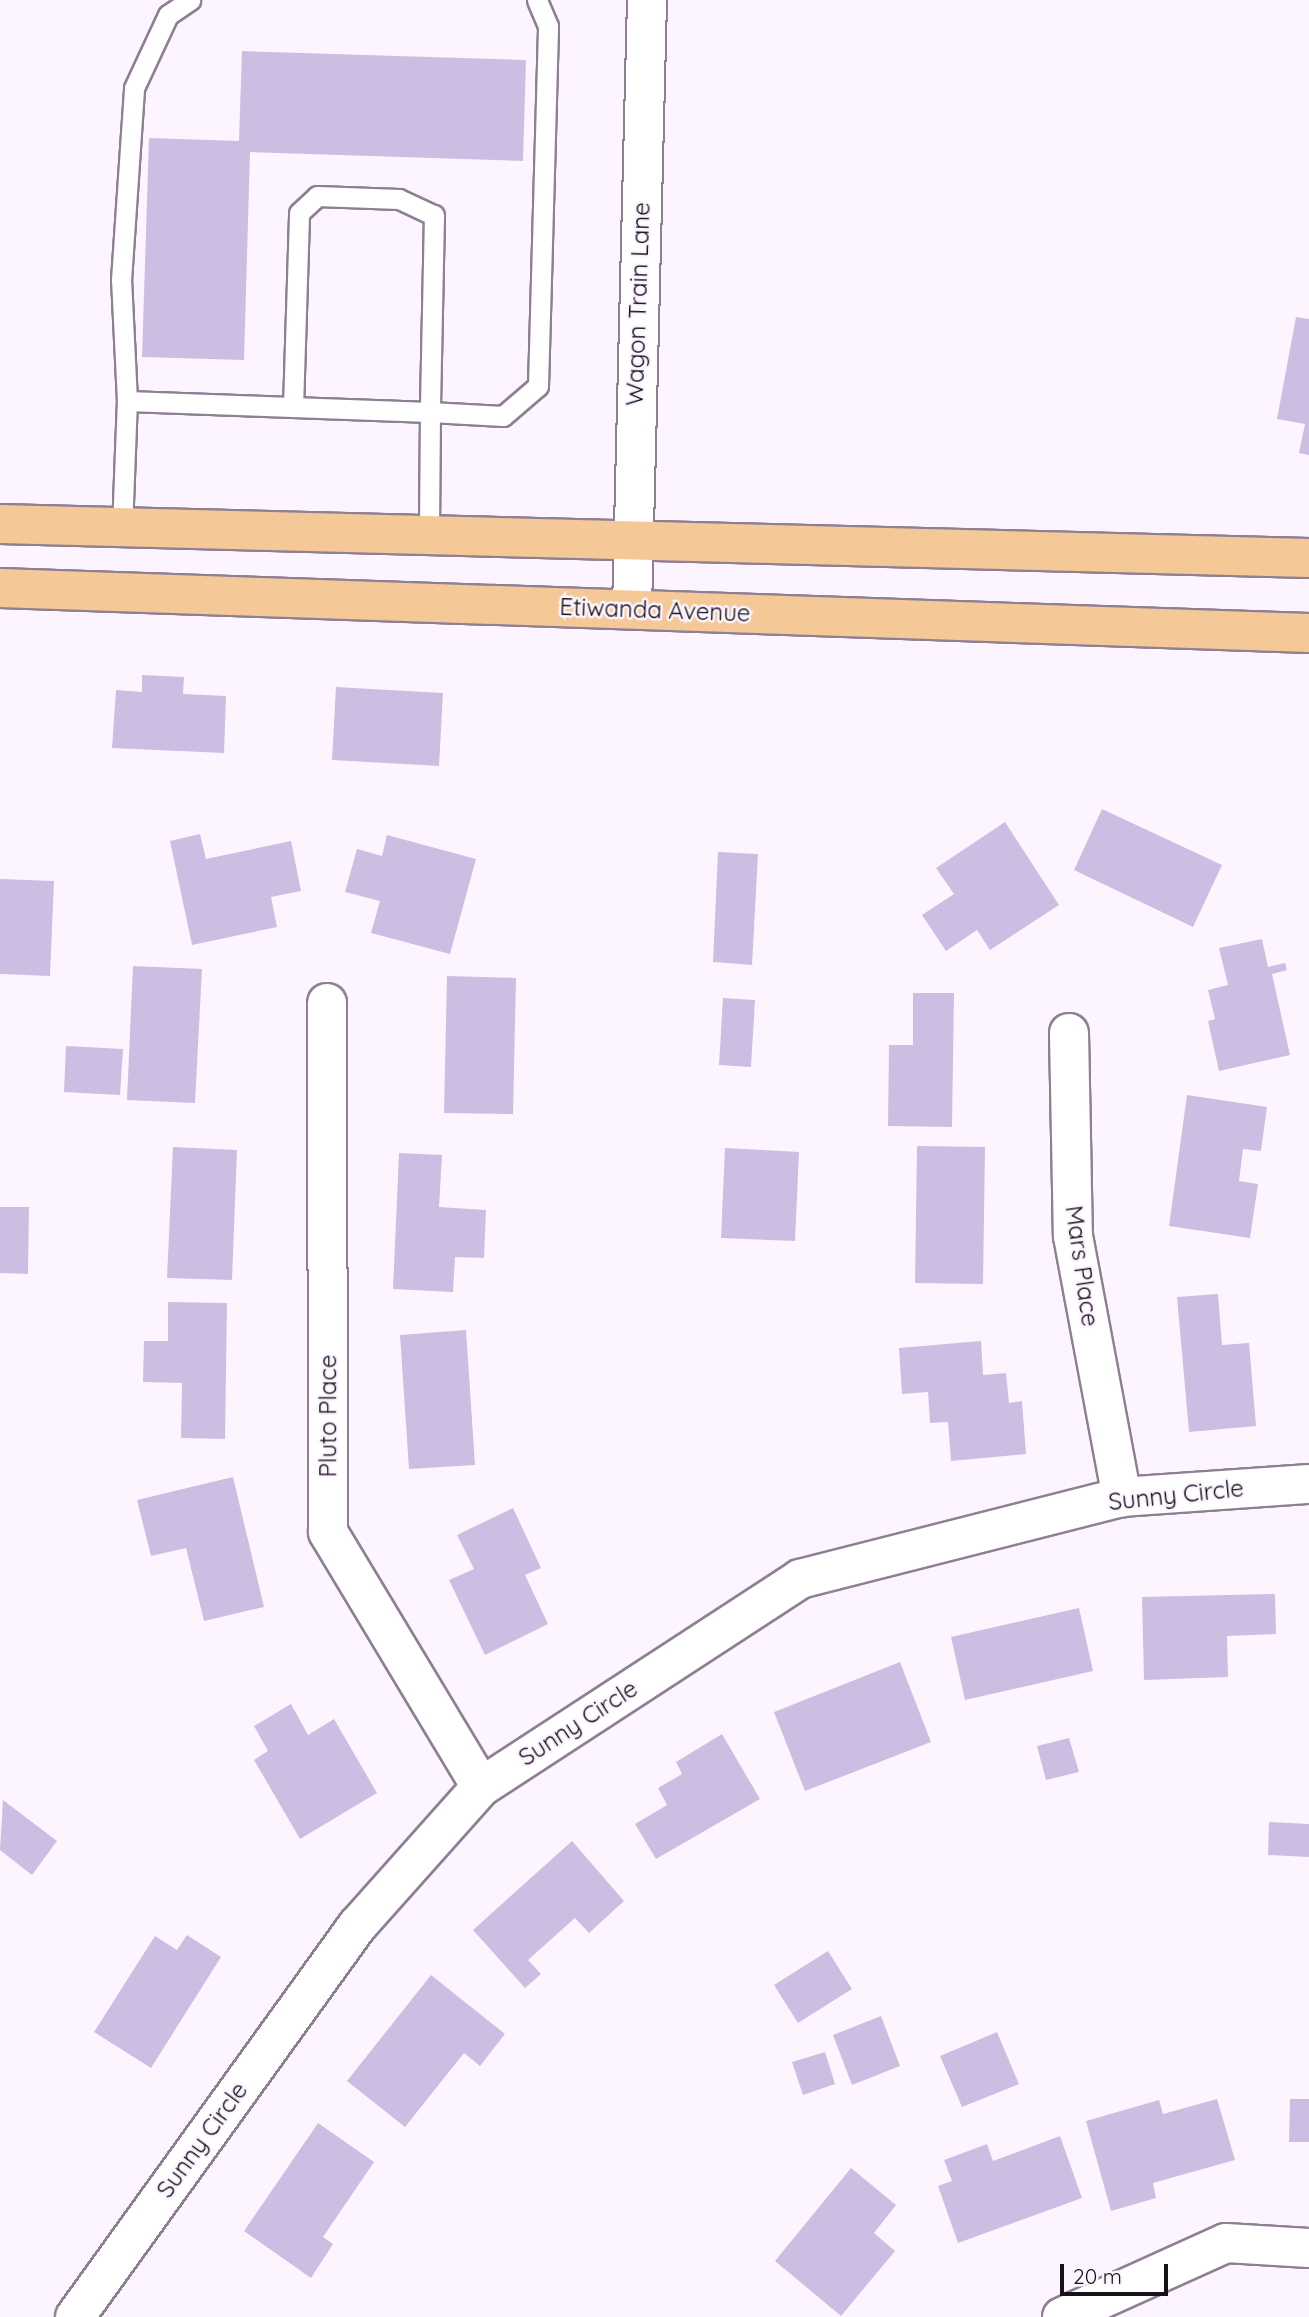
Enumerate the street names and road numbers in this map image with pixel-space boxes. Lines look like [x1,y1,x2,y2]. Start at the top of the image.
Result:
street label: Wagon Train Lane [620,202,656,406]
street label: Etiwanda Avenue [559,592,751,628]
street label: Mars Place [1059,1204,1105,1328]
street label: Pluto Place [314,1355,342,1477]
street label: Sunny Circle [1107,1474,1245,1516]
street label: Sunny Circle [513,1674,643,1772]
street label: Sunny Circle [150,2077,254,2203]

